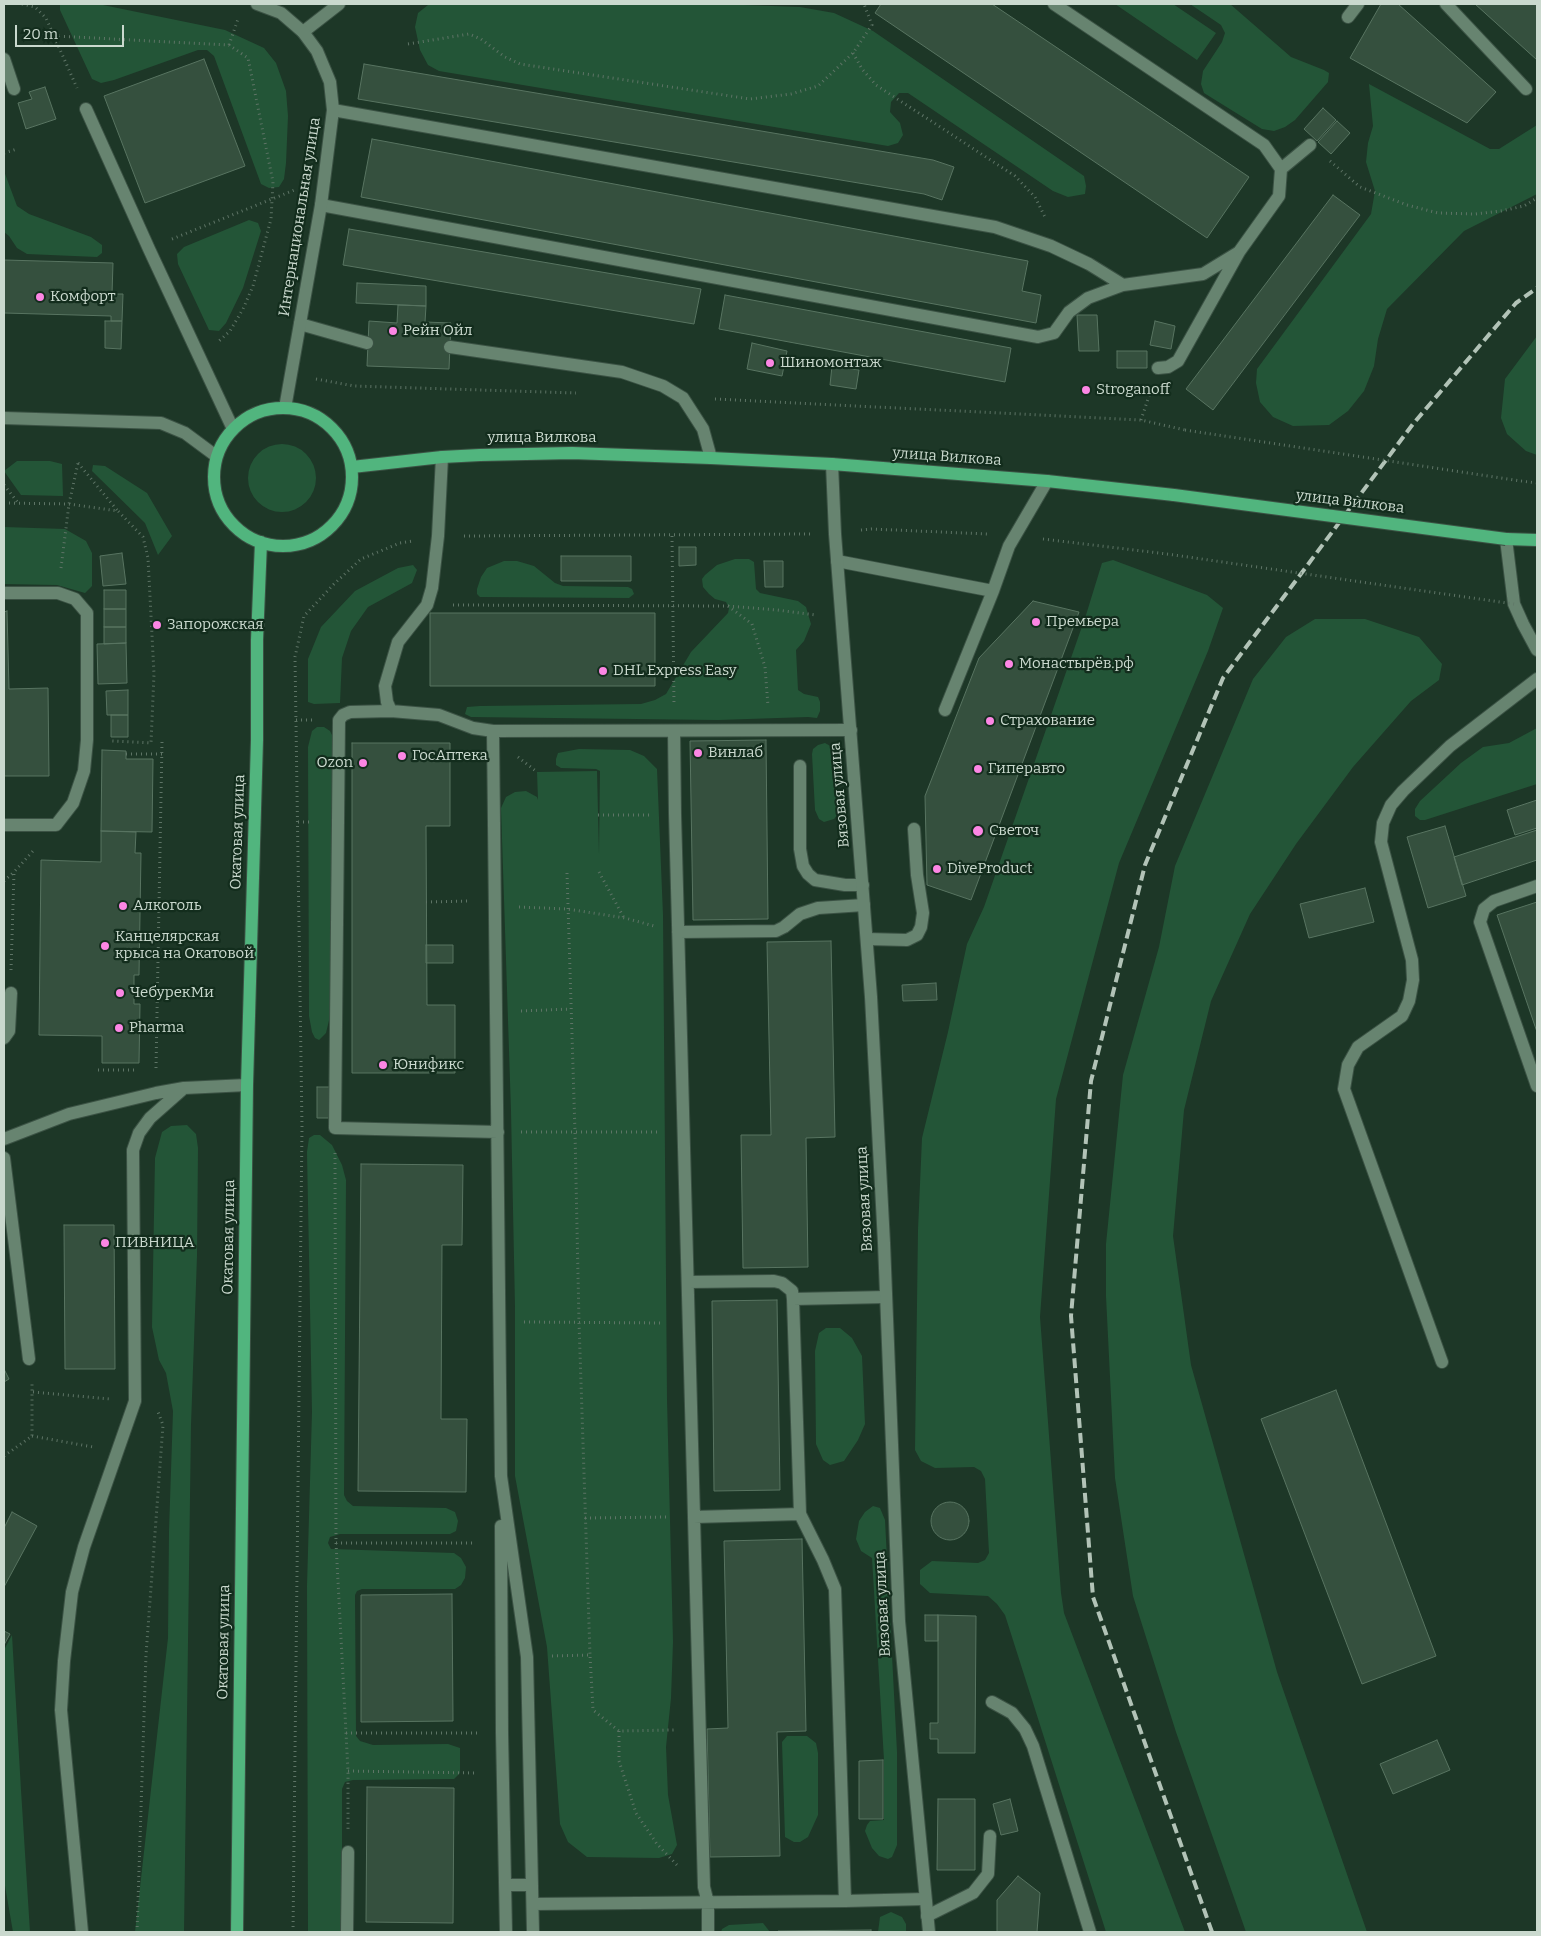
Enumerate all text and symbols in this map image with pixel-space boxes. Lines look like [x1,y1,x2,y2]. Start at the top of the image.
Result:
scale bar [18,15,126,47]
text: 20 m [23,25,58,43]
street label: Интернациональная улица [275,116,325,318]
place label: Комфорт [50,288,115,306]
marker: Комфорт [34,291,46,303]
place label: Рейн Ойл [403,322,473,340]
marker: Рейн Ойл [387,325,399,337]
place label: Шиномонтаж [780,354,882,372]
marker: Шиномонтаж [764,357,776,369]
place label: Stroganoff [1096,381,1170,399]
marker: Stroganoff [1080,384,1092,396]
street label: улица Вилкова [487,429,597,447]
street label: улица Вилкова [892,444,1002,470]
street label: улица Вилкова [1295,486,1405,518]
place label: Премьера [1046,613,1119,631]
place label: Запорожская [167,616,264,634]
marker: Премьера [1030,616,1042,628]
marker: Запорожская [151,619,163,631]
place label: Монастырёв.рф [1019,655,1134,673]
marker: Монастырёв.рф [1003,658,1015,670]
place label: DHL Express Easy [613,662,737,680]
marker: DHL Express Easy [597,665,609,677]
place label: Страхование [1000,712,1095,730]
marker: Страхование [984,715,996,727]
street label: Вязовая улица [826,742,854,848]
place label: Винлаб [708,744,763,762]
place label: ГосАптека [412,747,488,765]
marker: Винлаб [692,747,704,759]
marker: ГосАптека [396,750,408,762]
place label: Ozon [316,754,353,772]
marker: Ozon [357,757,369,769]
place label: Гиперавто [988,760,1065,778]
marker: Гиперавто [972,763,984,775]
street label: Окатовая улица [227,774,249,890]
place label: Светоч [989,822,1039,840]
marker: Светоч [971,824,985,838]
place label: DiveProduct [947,860,1032,878]
marker: DiveProduct [931,863,943,875]
place label: Алкоголь [133,897,201,915]
marker: Алкоголь [117,900,129,912]
place label: Канцелярская крыса на Окатовой [115,928,254,963]
marker: Канцелярская крыса на Окатовой [99,940,111,952]
place label: ЧебурекМи [130,984,214,1002]
marker: ЧебурекМи [114,987,126,999]
place label: Pharma [129,1019,184,1037]
marker: Pharma [113,1022,125,1034]
place label: Юнификс [393,1056,464,1074]
marker: Юнификс [377,1059,389,1071]
street label: Вязовая улица [853,1146,877,1252]
street label: Окатовая улица [219,1179,239,1295]
place label: ПИВНИЦА [115,1234,194,1252]
marker: ПИВНИЦА [99,1237,111,1249]
street label: Вязовая улица [871,1551,895,1657]
street label: Окатовая улица [214,1584,234,1700]

